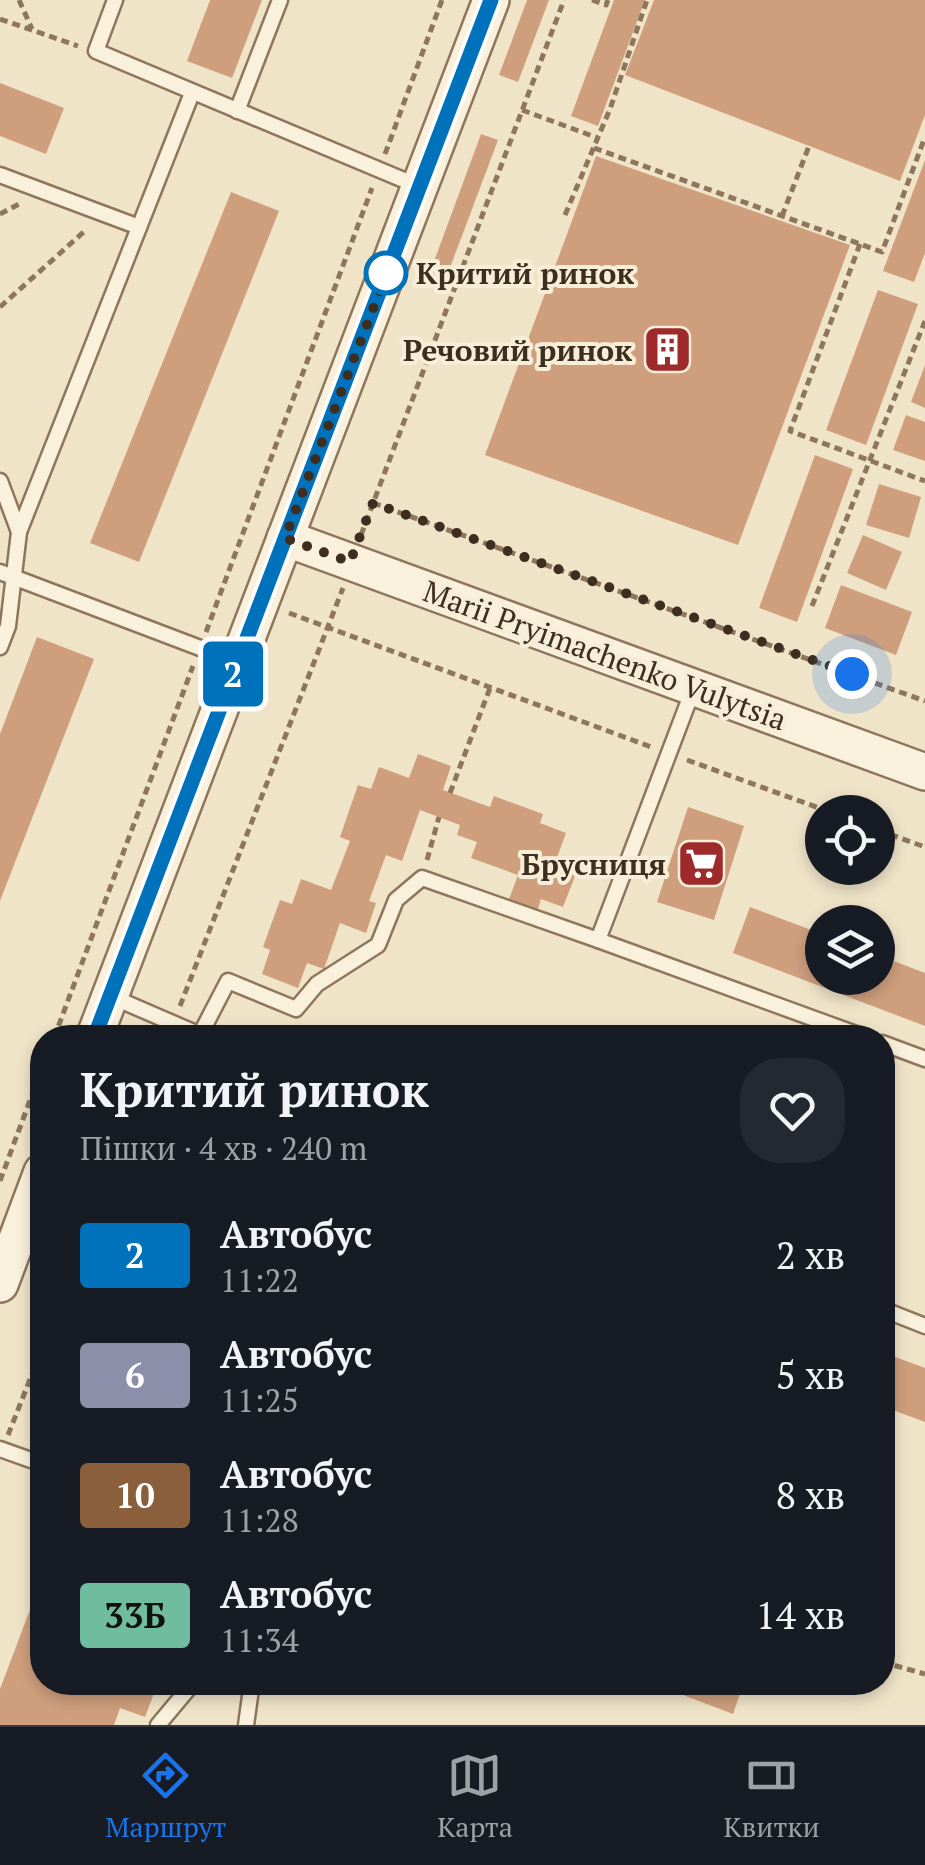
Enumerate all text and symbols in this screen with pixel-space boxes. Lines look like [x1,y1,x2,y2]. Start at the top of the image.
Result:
marker: Критий ринок [365,252,407,294]
place label: Критий ринок [416,253,634,293]
building icon: Речовий ринок [641,324,693,376]
place label: Речовий ринок [403,330,632,370]
street label: Marii Pryimachenko Vulytsia [418,571,792,739]
line badge: 2 [200,642,266,706]
your location [827,649,877,699]
text: 2 [223,651,243,697]
map controls [805,795,895,995]
button: locate [805,795,895,885]
supermarket icon: Брусниця [675,838,727,890]
place label: Брусниця [521,844,666,884]
button: layers [805,905,895,995]
text: Критий ринок [80,1057,429,1121]
button: heart [740,1058,845,1163]
text: Пішки · 4 хв · 240 m [80,1127,368,1169]
text: Автобус [220,1209,372,1259]
text: 2 хв [776,1230,845,1280]
text: 2 [125,1232,145,1278]
text: 11:22 [220,1259,299,1301]
text: Автобус [220,1329,372,1379]
text: 5 хв [776,1350,845,1400]
text: 6 [125,1352,145,1398]
text: 11:25 [220,1379,299,1421]
text: Автобус [220,1449,372,1499]
text: 8 хв [776,1470,845,1520]
text: 10 [115,1472,155,1518]
text: 11:28 [220,1499,299,1541]
text: Автобус [220,1569,372,1619]
text: 14 хв [755,1590,845,1640]
text: 33Б [104,1592,166,1638]
text: 11:34 [220,1619,299,1661]
tab: Маршрут [105,1748,227,1845]
tab: Карта [437,1748,513,1845]
tab: Квитки [723,1748,820,1845]

